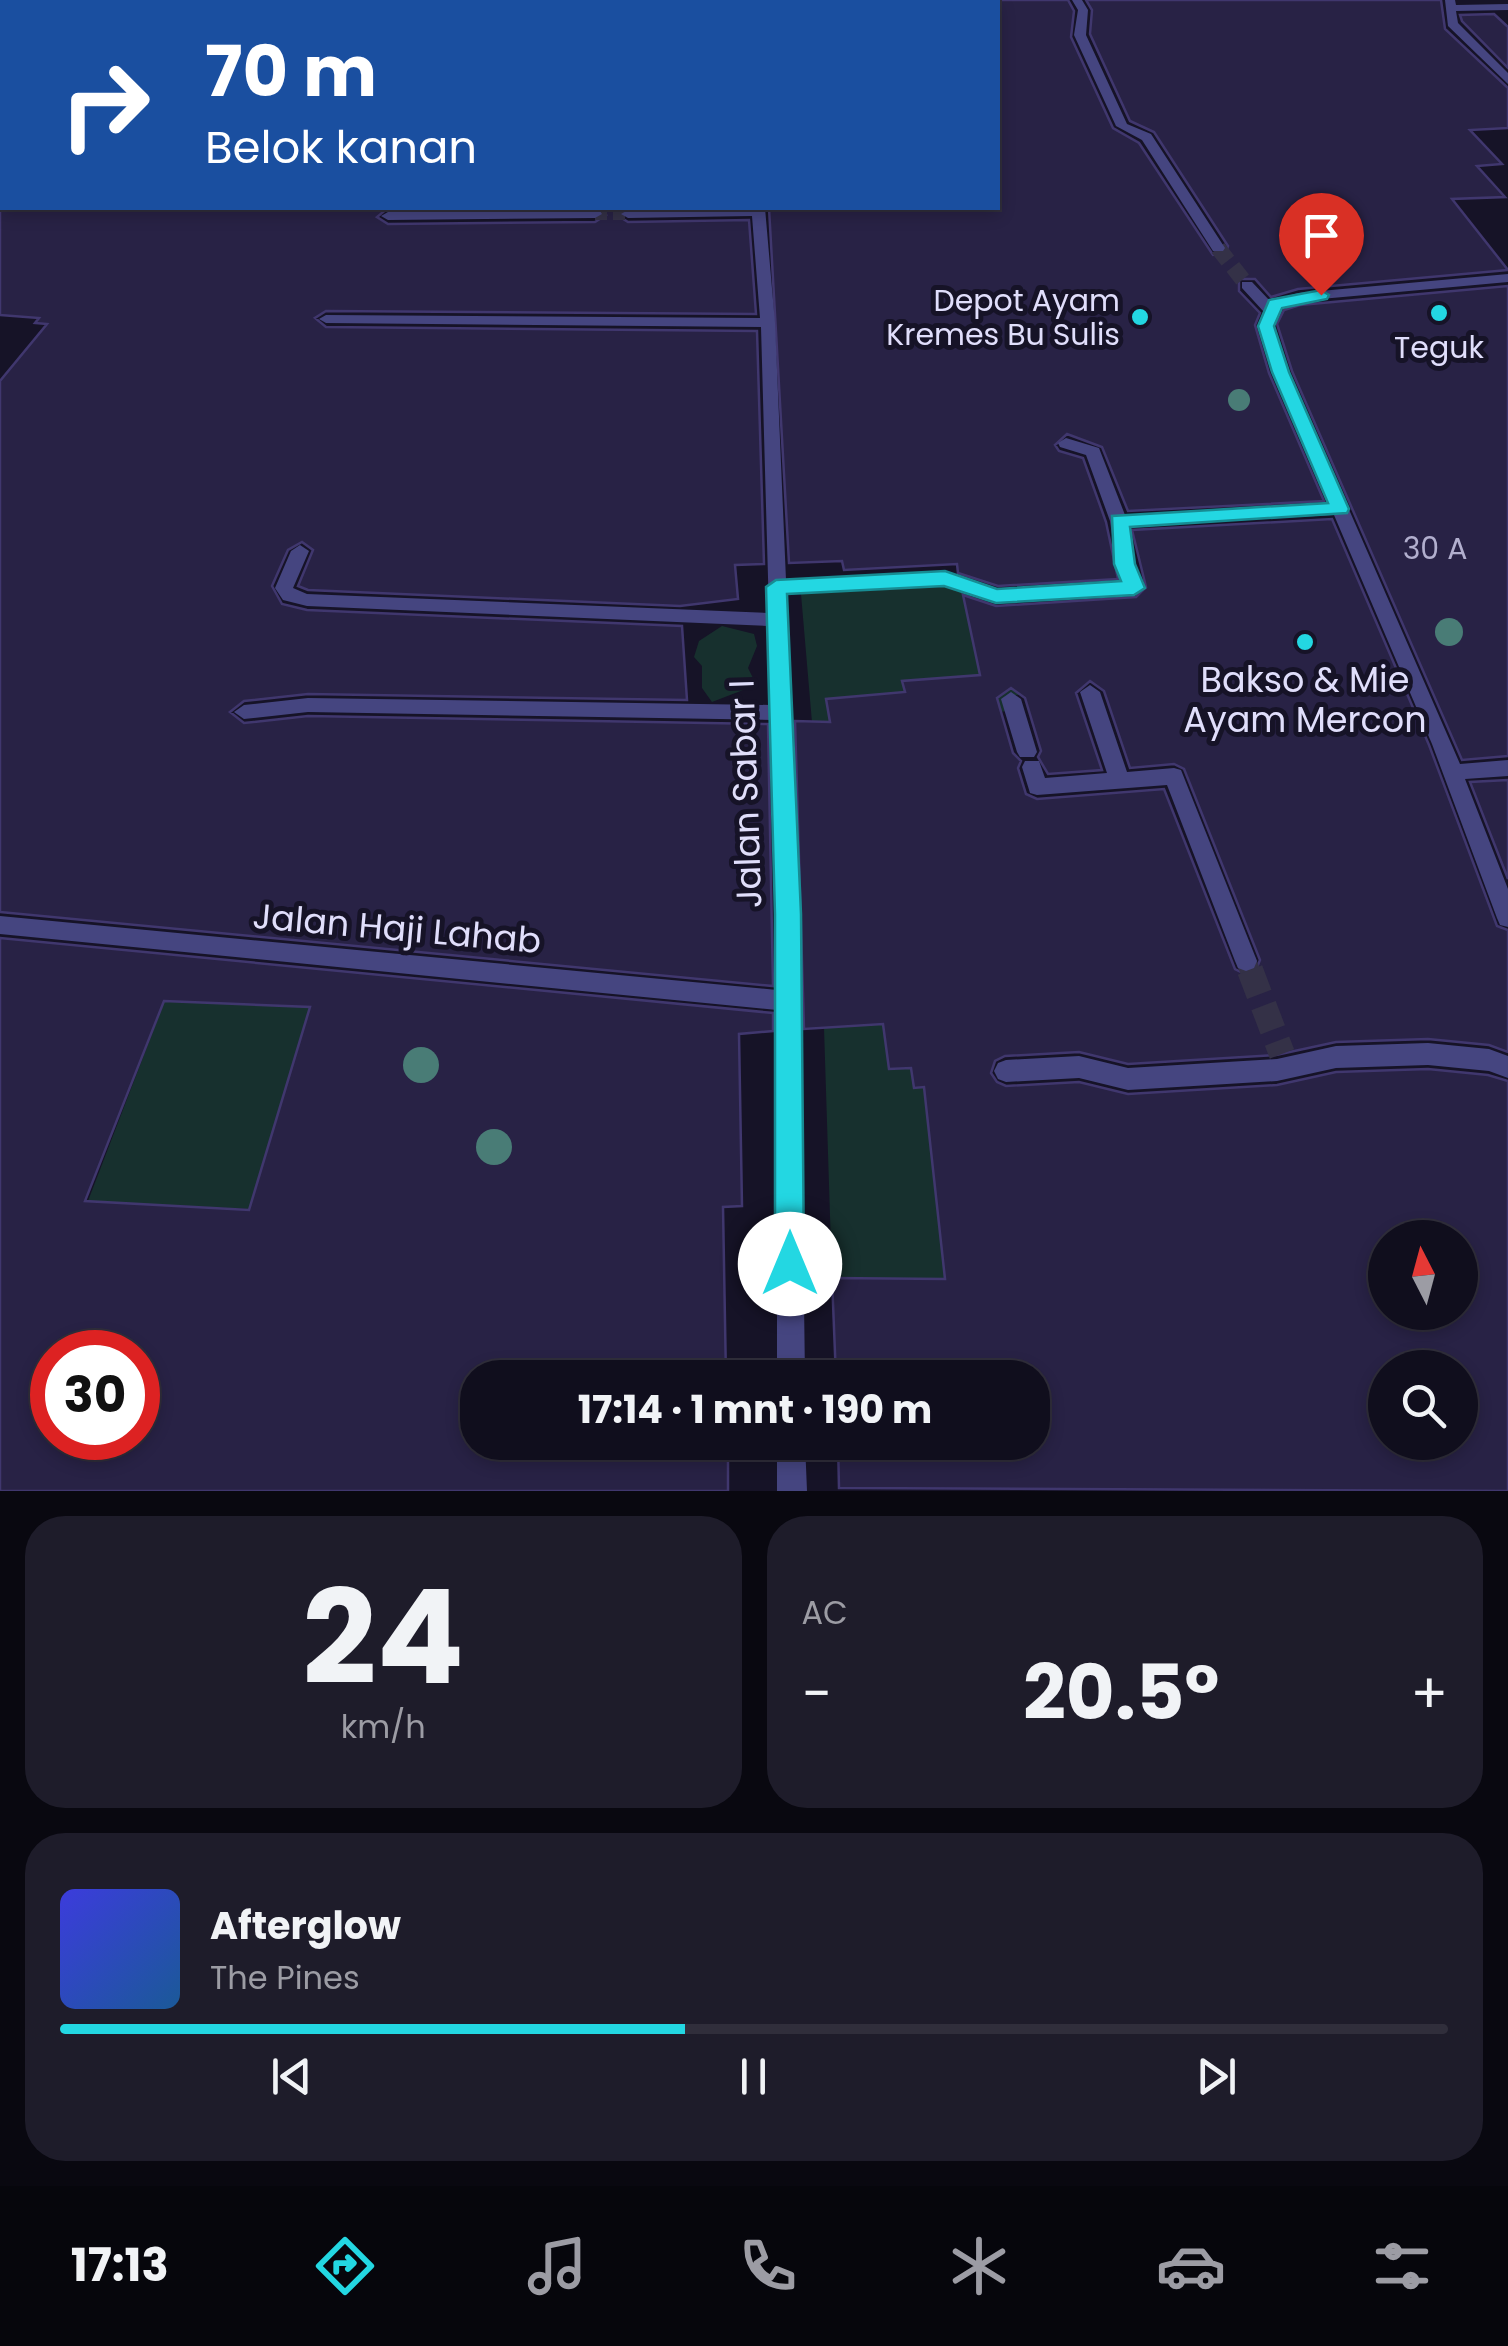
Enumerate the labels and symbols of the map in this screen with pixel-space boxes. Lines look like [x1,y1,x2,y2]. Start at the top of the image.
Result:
pin [1279,193,1364,296]
place label: Depot Ayam Kremes Bu Sulis [886,279,1120,356]
marker: Teguk [1428,302,1450,324]
marker: Depot Ayam Kremes Bu Sulis [1129,306,1151,328]
place label: Teguk [1394,326,1484,369]
house number: 30 A [1403,527,1467,570]
marker: Bakso & Mie Ayam Mercon [1294,631,1316,653]
place label: Bakso & Mie Ayam Mercon [1183,655,1427,744]
street label: Jalan Sabar I [717,679,773,909]
street label: Jalan Haji Lahab [251,891,543,965]
position arrow [738,1212,842,1316]
north arrow [1368,1220,1478,1330]
speed limit sign: 30 [30,1330,160,1460]

